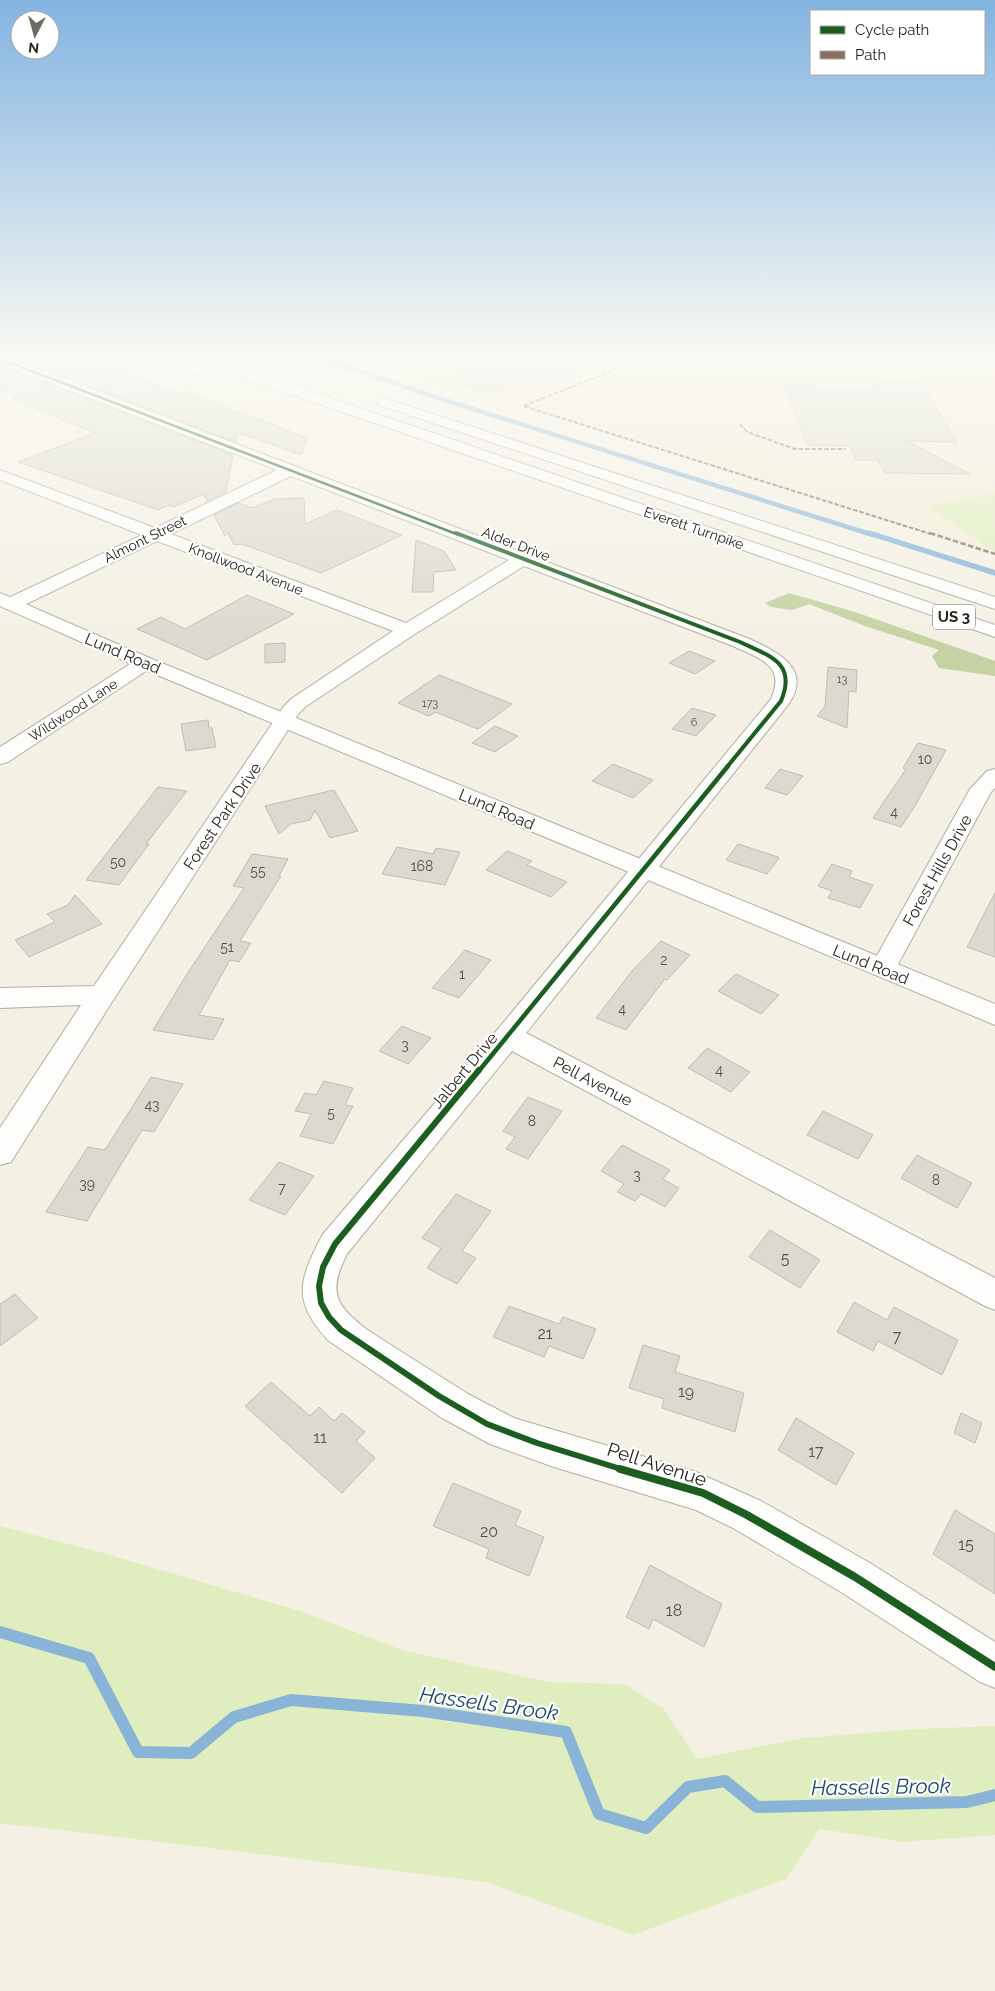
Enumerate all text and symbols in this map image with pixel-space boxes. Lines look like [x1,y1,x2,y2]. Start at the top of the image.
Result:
north arrow [10,10,60,60]
legend [810,10,985,75]
text: Cycle path [855,21,929,39]
text: N [27,39,40,56]
text: Path [855,46,886,64]
street label: Everett Turnpike [642,503,746,553]
street label: Almont Street [101,512,189,566]
street label: Alder Drive [480,524,552,564]
street label: Knollwood Avenue [186,540,306,598]
road number: US 3 [933,604,975,630]
street label: Lund Road [82,629,164,678]
house number: 13 [837,673,847,686]
street label: Wildwood Lane [26,675,120,745]
house number: 173 [422,697,438,710]
house number: 6 [691,716,698,729]
house number: 10 [918,751,932,767]
street label: Forest Park Drive [180,759,265,874]
street label: Lund Road [456,785,538,834]
house number: 4 [890,804,898,820]
street label: Forest Hills Drive [899,811,976,929]
house number: 50 [110,854,126,870]
house number: 168 [411,858,433,874]
house number: 55 [250,863,266,879]
house number: 51 [220,939,234,955]
street label: Lund Road [830,941,912,988]
house number: 2 [660,952,668,968]
house number: 1 [459,966,465,982]
house number: 4 [618,1001,626,1017]
street label: Jalbert Drive [427,1029,502,1112]
house number: 3 [401,1037,409,1053]
street label: Pell Avenue [550,1053,636,1110]
house number: 4 [715,1062,723,1078]
house number: 43 [144,1097,160,1113]
house number: 5 [327,1105,335,1121]
house number: 8 [528,1113,536,1129]
house number: 3 [633,1167,641,1183]
house number: 8 [932,1172,940,1188]
house number: 39 [79,1176,95,1192]
house number: 7 [278,1180,286,1196]
house number: 5 [781,1249,790,1268]
house number: 21 [537,1324,553,1343]
house number: 7 [893,1327,902,1346]
house number: 19 [678,1382,694,1401]
house number: 11 [313,1428,327,1447]
street label: Pell Avenue [604,1438,710,1490]
house number: 17 [808,1442,824,1461]
house number: 20 [480,1522,498,1541]
house number: 15 [958,1535,974,1554]
house number: 18 [666,1601,682,1620]
water label: Hassells Brook [418,1681,560,1726]
water label: Hassells Brook [811,1773,951,1800]

